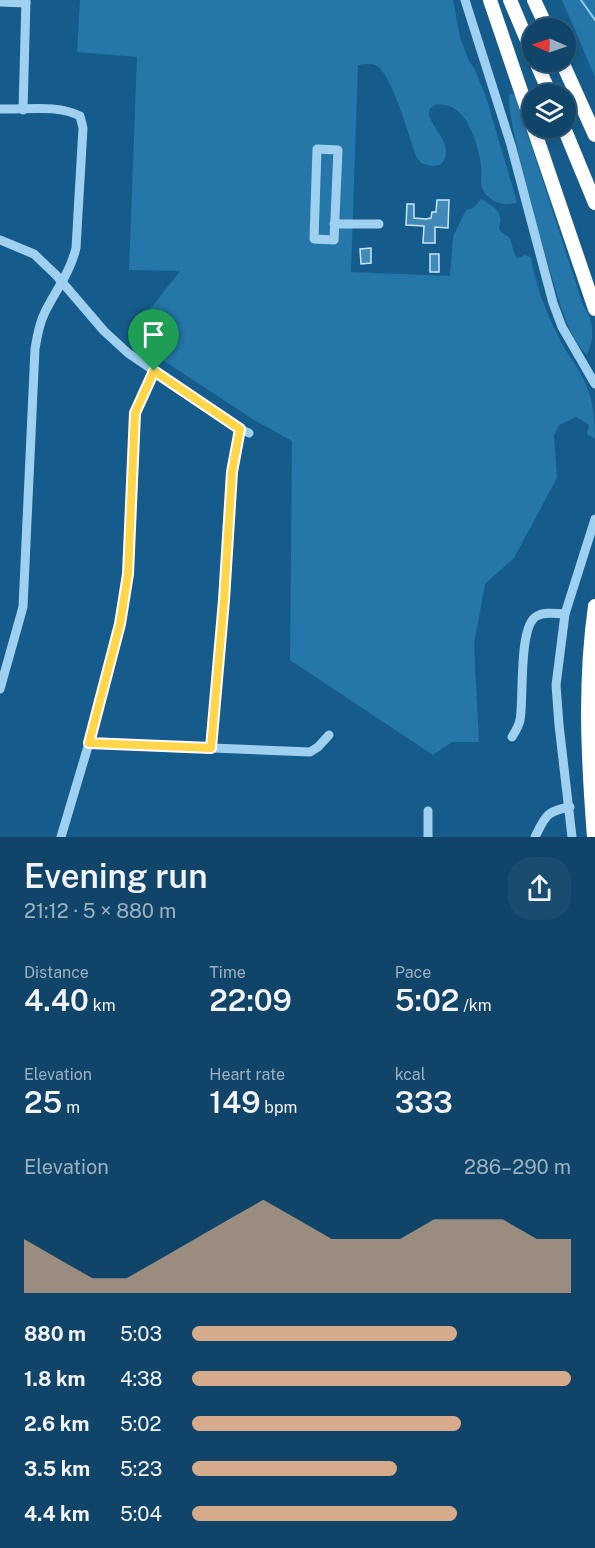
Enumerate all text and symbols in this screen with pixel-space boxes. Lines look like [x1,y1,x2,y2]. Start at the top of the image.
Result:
north arrow [522,18,576,72]
map controls [522,18,576,138]
button: layers [522,84,576,138]
pin [128,309,179,371]
icon: arrive [137,318,170,351]
text: Evening run [24,857,207,895]
button: share [508,857,571,920]
text: 21:12 · 5 × 880 m [24,899,176,923]
text: Distance [24,963,89,982]
text: Time [209,963,246,982]
text: Pace [395,963,431,982]
text: 4.40 [24,982,89,1018]
text: 22:09 [209,982,292,1018]
text: 5:02 [395,982,459,1018]
text: km [89,996,116,1015]
text: /km [459,996,492,1015]
text: Elevation [24,1065,92,1084]
text: Heart rate [209,1065,285,1084]
text: kcal [395,1065,426,1084]
text: 25 [24,1084,62,1120]
text: 149 [209,1084,260,1120]
text: 333 [395,1084,453,1120]
text: m [62,1098,80,1117]
text: bpm [260,1098,297,1117]
text: Elevation [24,1155,109,1179]
text: 286–290 m [464,1155,571,1179]
text: 880 m [24,1322,86,1346]
text: 5:03 [120,1322,162,1346]
text: 1.8 km [24,1367,85,1391]
text: 4:38 [120,1367,163,1391]
text: 2.6 km [24,1412,89,1436]
text: 5:02 [120,1412,161,1436]
text: 3.5 km [24,1457,90,1481]
text: 5:23 [120,1457,162,1481]
text: 4.4 km [24,1502,90,1526]
text: 5:04 [120,1502,162,1526]

